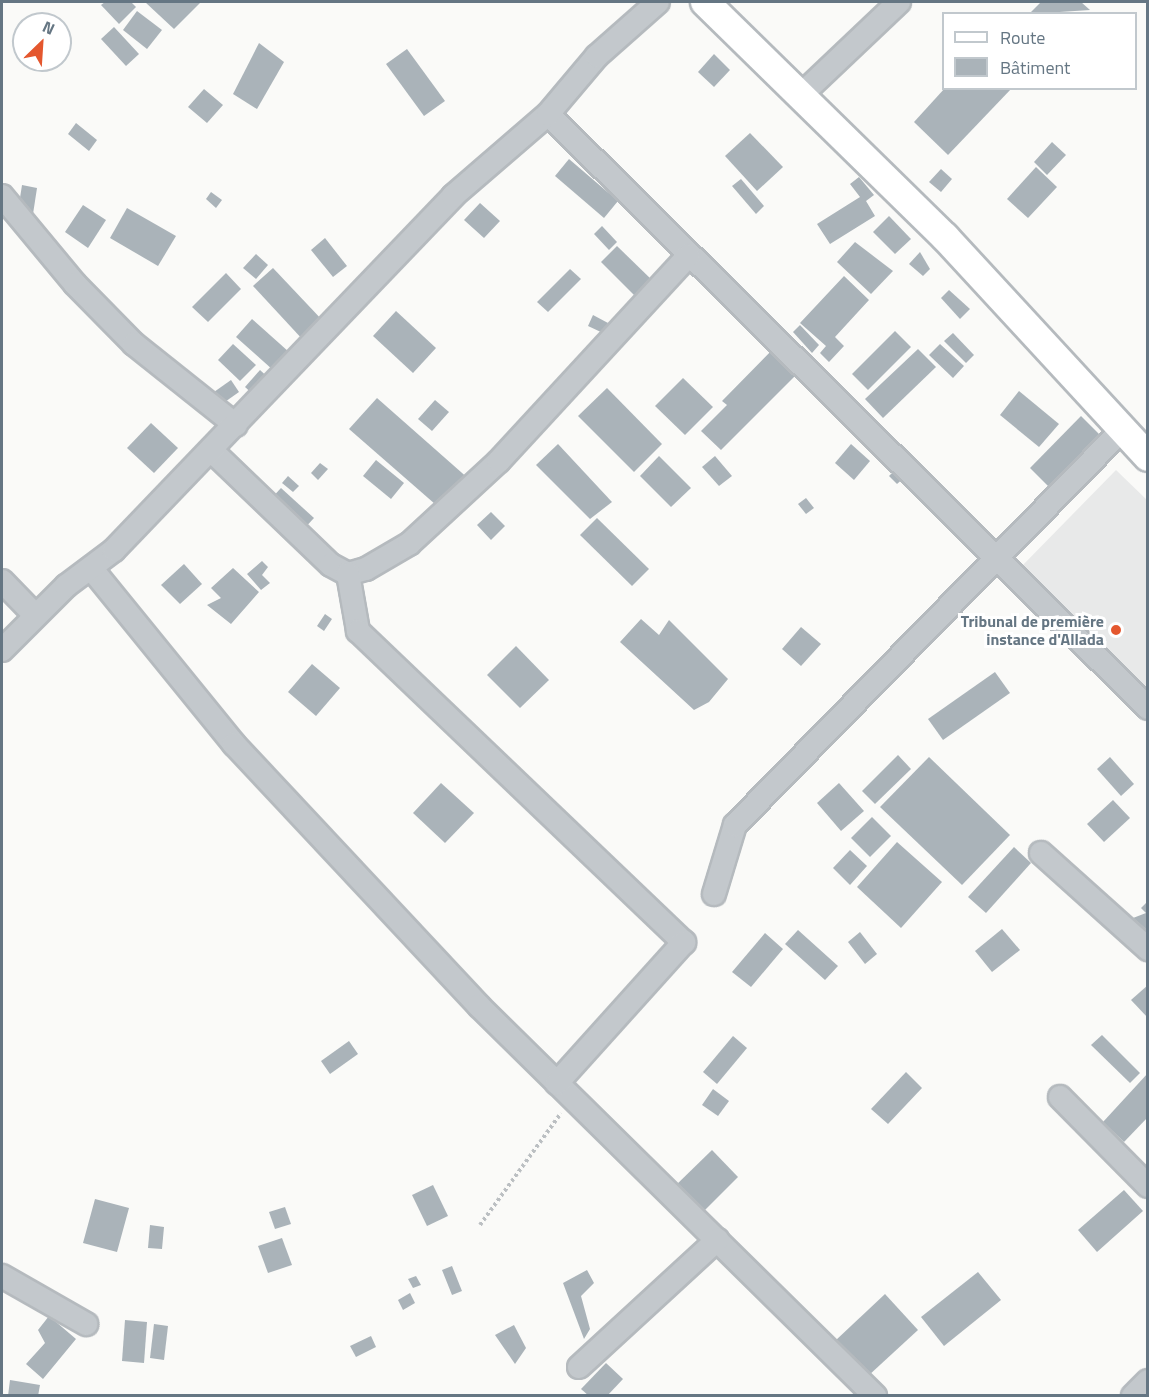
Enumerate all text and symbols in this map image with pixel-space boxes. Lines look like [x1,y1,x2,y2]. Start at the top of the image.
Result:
north arrow [12,12,72,72]
legend [942,12,1137,90]
text: N [39,14,59,41]
text: Route [1000,24,1045,51]
text: Bâtiment [1000,54,1070,81]
place label: Tribunal de première instance d'Allada [961,611,1104,649]
marker: Tribunal de première instance d'Allada [1109,623,1123,637]

